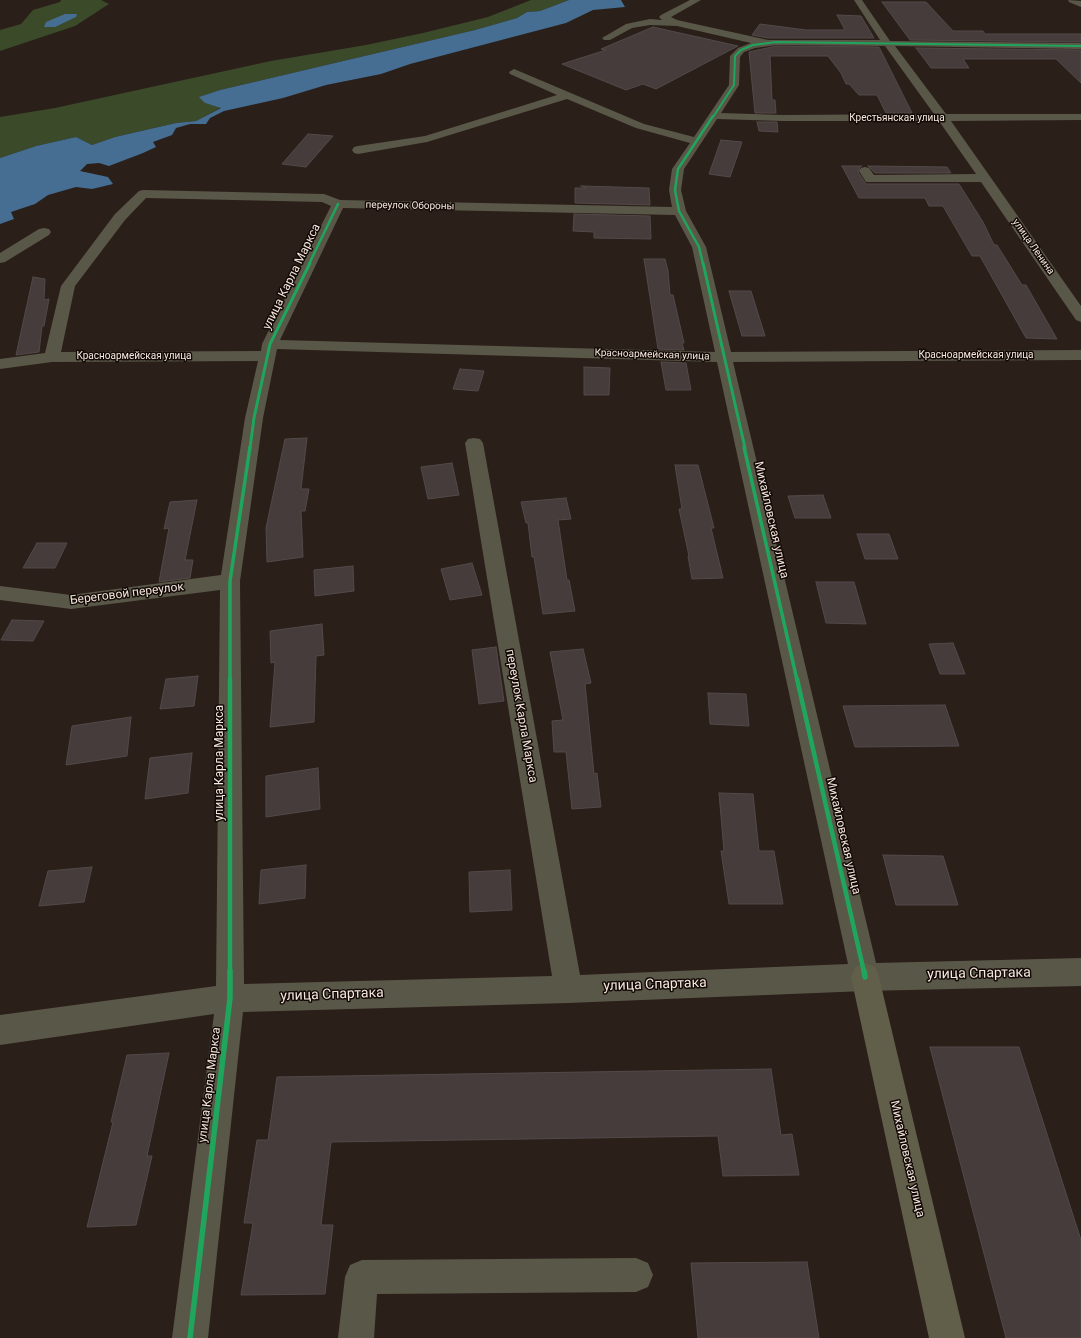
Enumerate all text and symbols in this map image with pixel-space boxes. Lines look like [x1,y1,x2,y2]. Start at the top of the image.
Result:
street label: Крестьянская улица [849,112,945,124]
street label: переулок Обороны [366,199,454,213]
street label: улица Ленина [1009,217,1057,277]
street label: улица Карла Маркса [260,222,324,332]
street label: Красноармейская улица [594,347,710,363]
street label: Красноармейская улица [918,349,1034,361]
street label: Красноармейская улица [76,350,192,362]
street label: Михайловская улица [751,460,791,580]
street label: Береговой переулок [69,580,185,608]
street label: переулок Карла Маркса [502,648,540,784]
street label: улица Карла Маркса [213,705,227,821]
street label: Михайловская улица [823,776,863,896]
street label: улица Спартака [927,965,1031,983]
street label: улица Спартака [603,975,707,995]
street label: улица Спартака [280,985,384,1005]
street label: улица Карла Маркса [196,1026,224,1144]
street label: Михайловская улица [887,1099,927,1219]

